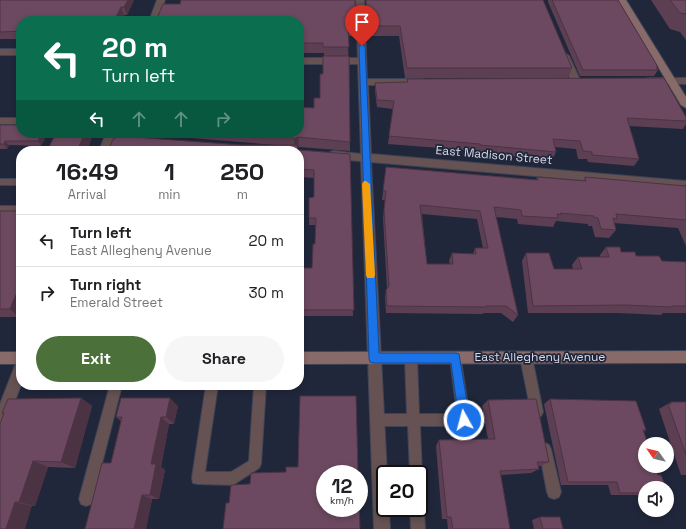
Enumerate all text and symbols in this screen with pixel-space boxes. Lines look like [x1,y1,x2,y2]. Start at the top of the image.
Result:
pin [345,5,379,46]
icon: arrive [351,11,373,33]
text: 20 m [102,29,168,65]
icon: left [36,32,88,84]
text: Turn left [102,64,175,87]
icon: left [86,108,108,130]
icon: ahead [128,108,150,130]
icon: ahead [170,108,192,130]
icon: right [212,108,234,130]
street label: East Madison Street [435,142,553,168]
text: 16:49 [56,156,119,187]
text: 1 [164,156,175,187]
text: 250 [220,156,264,187]
text: Arrival [68,186,106,203]
text: min [158,186,181,203]
text: m [237,186,248,203]
text: Turn left [70,223,132,242]
icon: left [36,230,58,252]
text: 20 m [249,231,284,250]
text: East Allegheny Avenue [70,242,212,259]
text: Turn right [70,275,141,294]
icon: right [36,282,58,304]
text: 30 m [249,283,284,302]
text: Emerald Street [70,294,163,311]
button: Exit [36,336,156,382]
button: Share [164,336,284,382]
street label: East Allegheny Avenue [475,349,605,365]
position arrow [443,399,485,441]
north arrow [638,437,674,473]
map controls [638,437,674,517]
speed limit sign: 20 [376,465,428,517]
text: 12 [332,473,352,499]
button: sound [638,481,674,517]
text: km/h [330,494,354,507]

